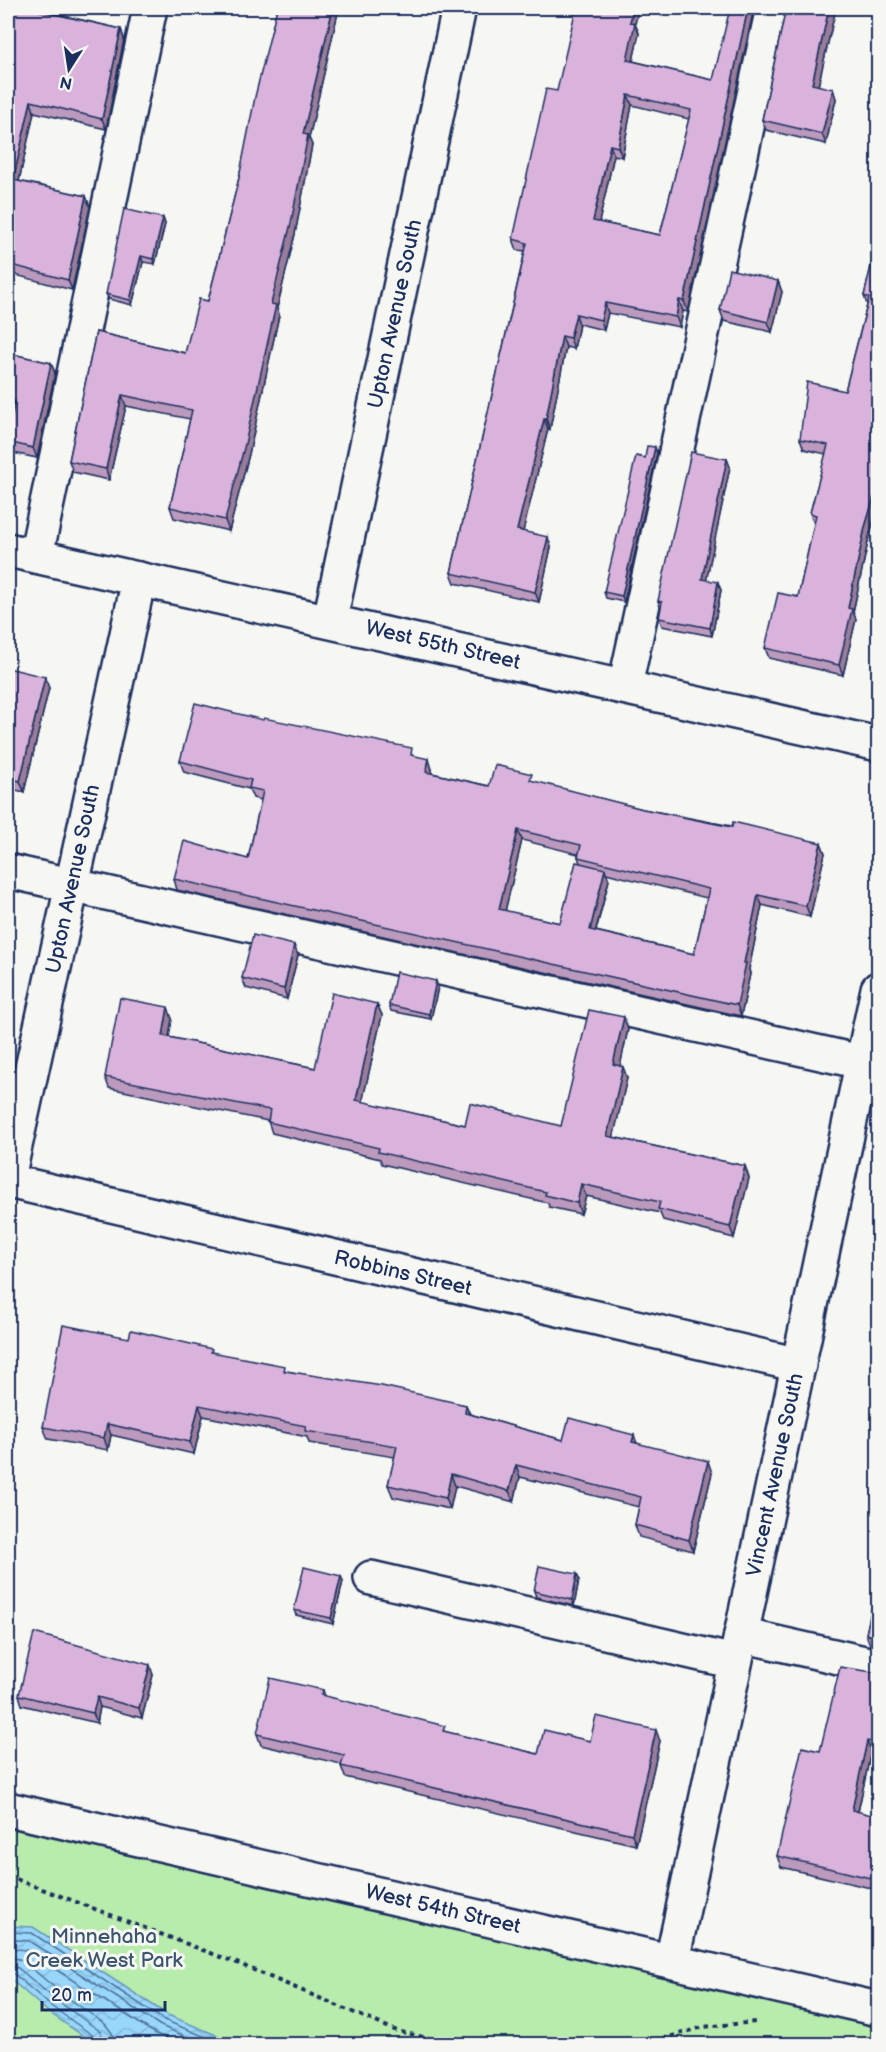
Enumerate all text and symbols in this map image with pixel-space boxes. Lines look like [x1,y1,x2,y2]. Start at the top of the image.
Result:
north arrow [39,39,99,99]
text: N [58,72,74,93]
street label: Upton Avenue South [363,217,427,411]
street label: West 55th Street [363,615,523,675]
street label: Upton Avenue South [41,782,105,976]
street label: Robbins Street [332,1245,475,1301]
street label: Vincent Avenue South [741,1371,809,1579]
street label: West 54th Street [363,1879,524,1939]
park label: Minnehaha Creek West Park [25,1924,183,1973]
scale bar [42,1974,165,2012]
text: 20 m [51,1985,92,2006]

